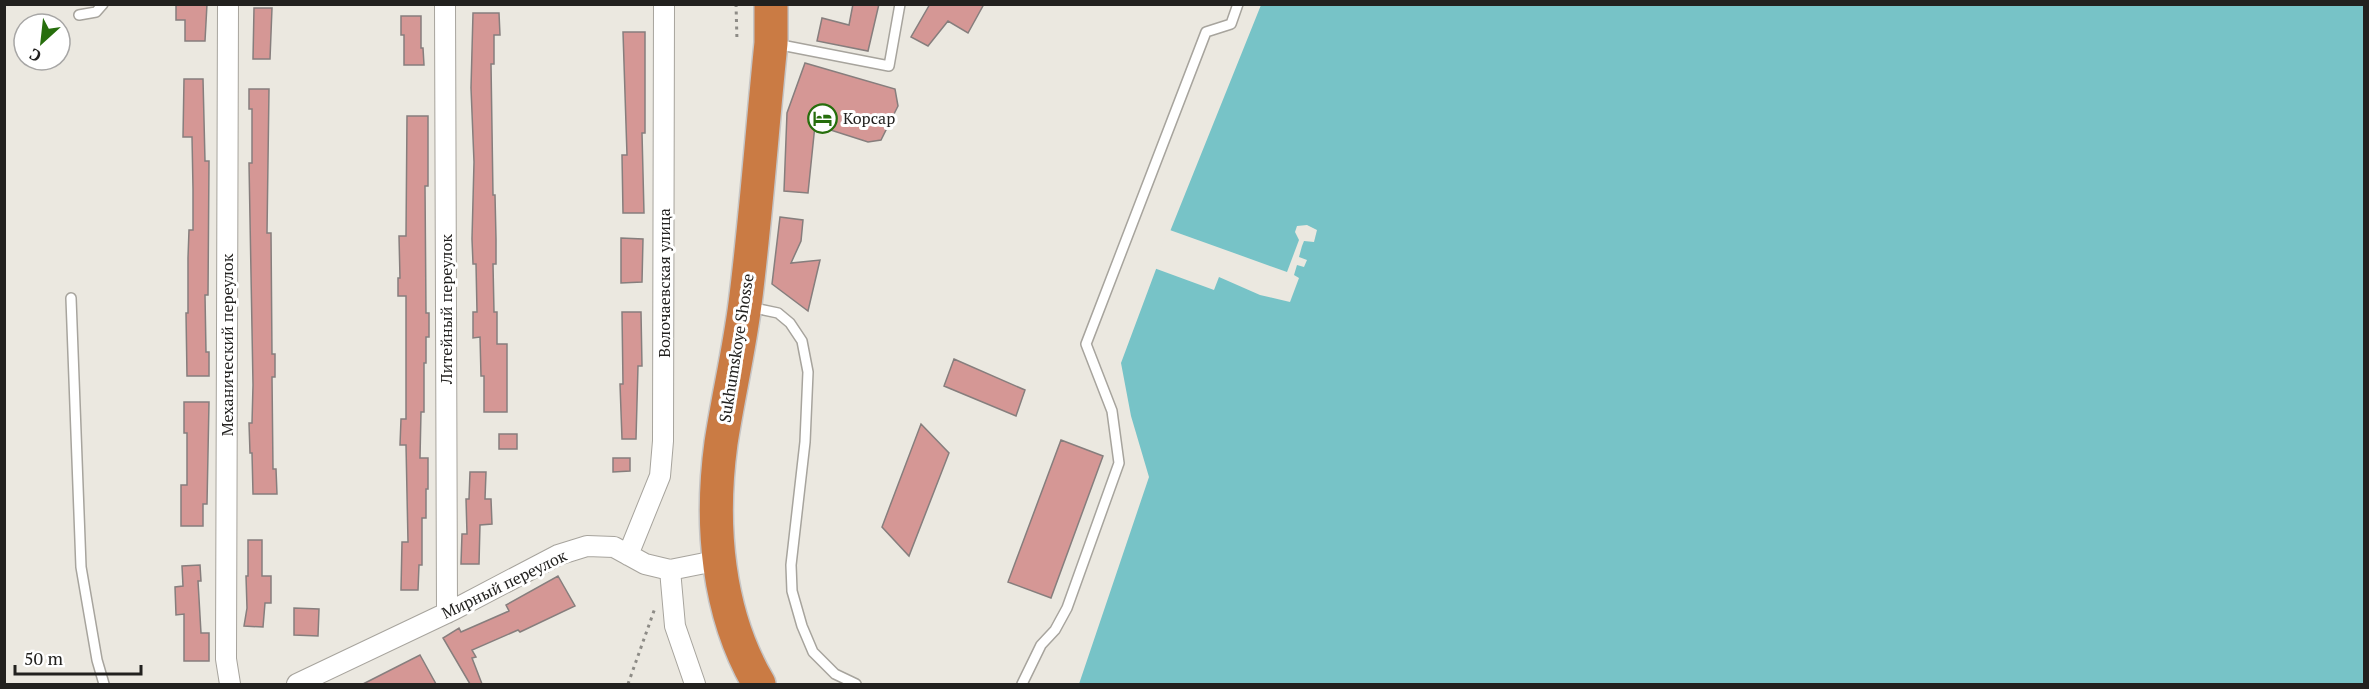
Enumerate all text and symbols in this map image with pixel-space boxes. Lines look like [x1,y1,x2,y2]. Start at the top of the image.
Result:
north arrow [12,12,72,72]
text: С [26,43,45,68]
hotel icon: Корсар [806,102,838,134]
place label: Корсар [843,107,895,129]
street label: Волочаевская улица [653,208,675,358]
street label: Литейный переулок [435,234,457,385]
street label: Механический переулок [216,253,238,436]
street label: Sukhumskoye Shosse [713,272,759,424]
street label: Мирный переулок [438,544,571,624]
scale bar [15,638,141,676]
text: 50 m [24,646,64,670]

